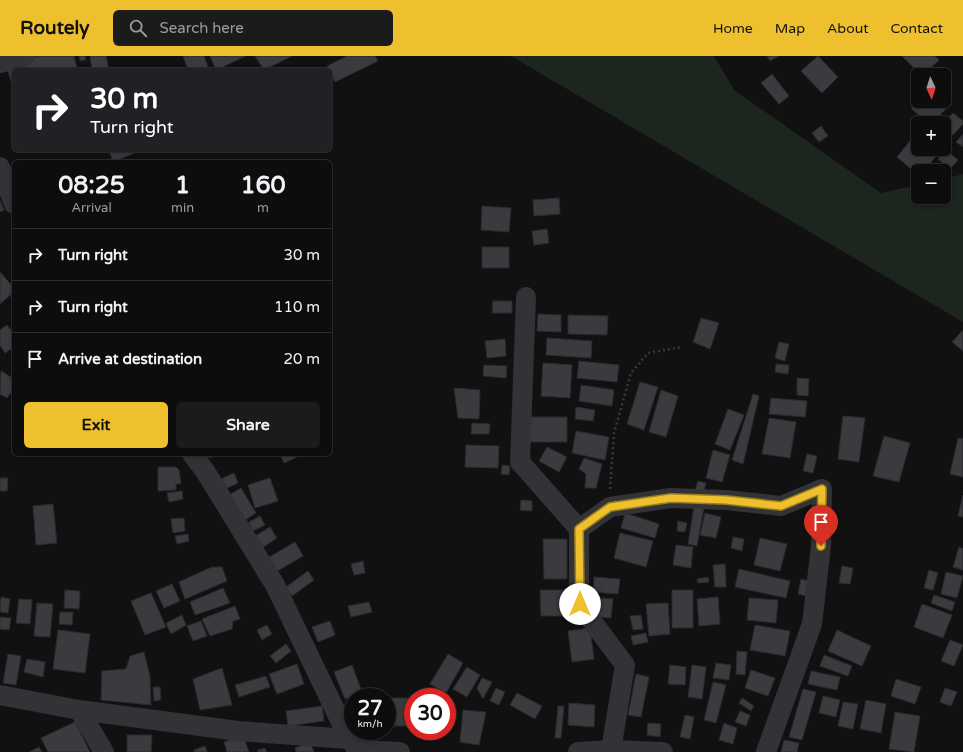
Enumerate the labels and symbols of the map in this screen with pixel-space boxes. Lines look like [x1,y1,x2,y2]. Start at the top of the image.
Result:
north arrow [911,68,951,108]
pin [804,505,838,546]
position arrow [559,583,601,625]
speed limit sign: 30 [404,688,456,740]

